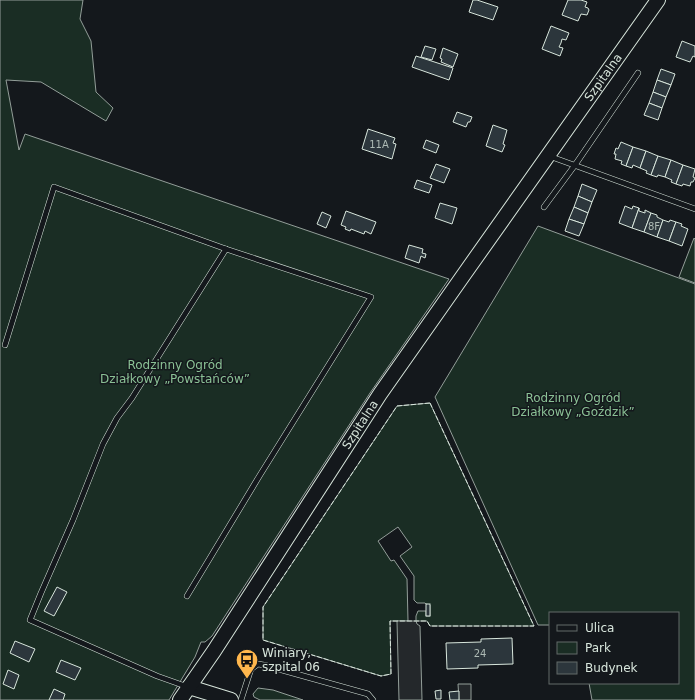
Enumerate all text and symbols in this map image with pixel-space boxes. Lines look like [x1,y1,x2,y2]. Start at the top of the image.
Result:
street label: Szpitalna [582,51,625,104]
house number: 11A [369,139,389,150]
house number: 8F [648,221,660,232]
park label: Rodzinny Ogród Działkowy „Powstańców” [100,358,250,386]
park label: Rodzinny Ogród Działkowy „Goździk” [511,391,635,419]
street label: Szpitalna [339,398,381,452]
legend [549,612,679,684]
text: Ulica [585,621,614,635]
text: Park [585,641,611,655]
place label: Winiary, szpital 06 [262,646,320,674]
bus stop icon: Winiary, szpital 06 [234,647,260,680]
house number: 24 [474,648,486,659]
text: Budynek [585,661,638,675]

